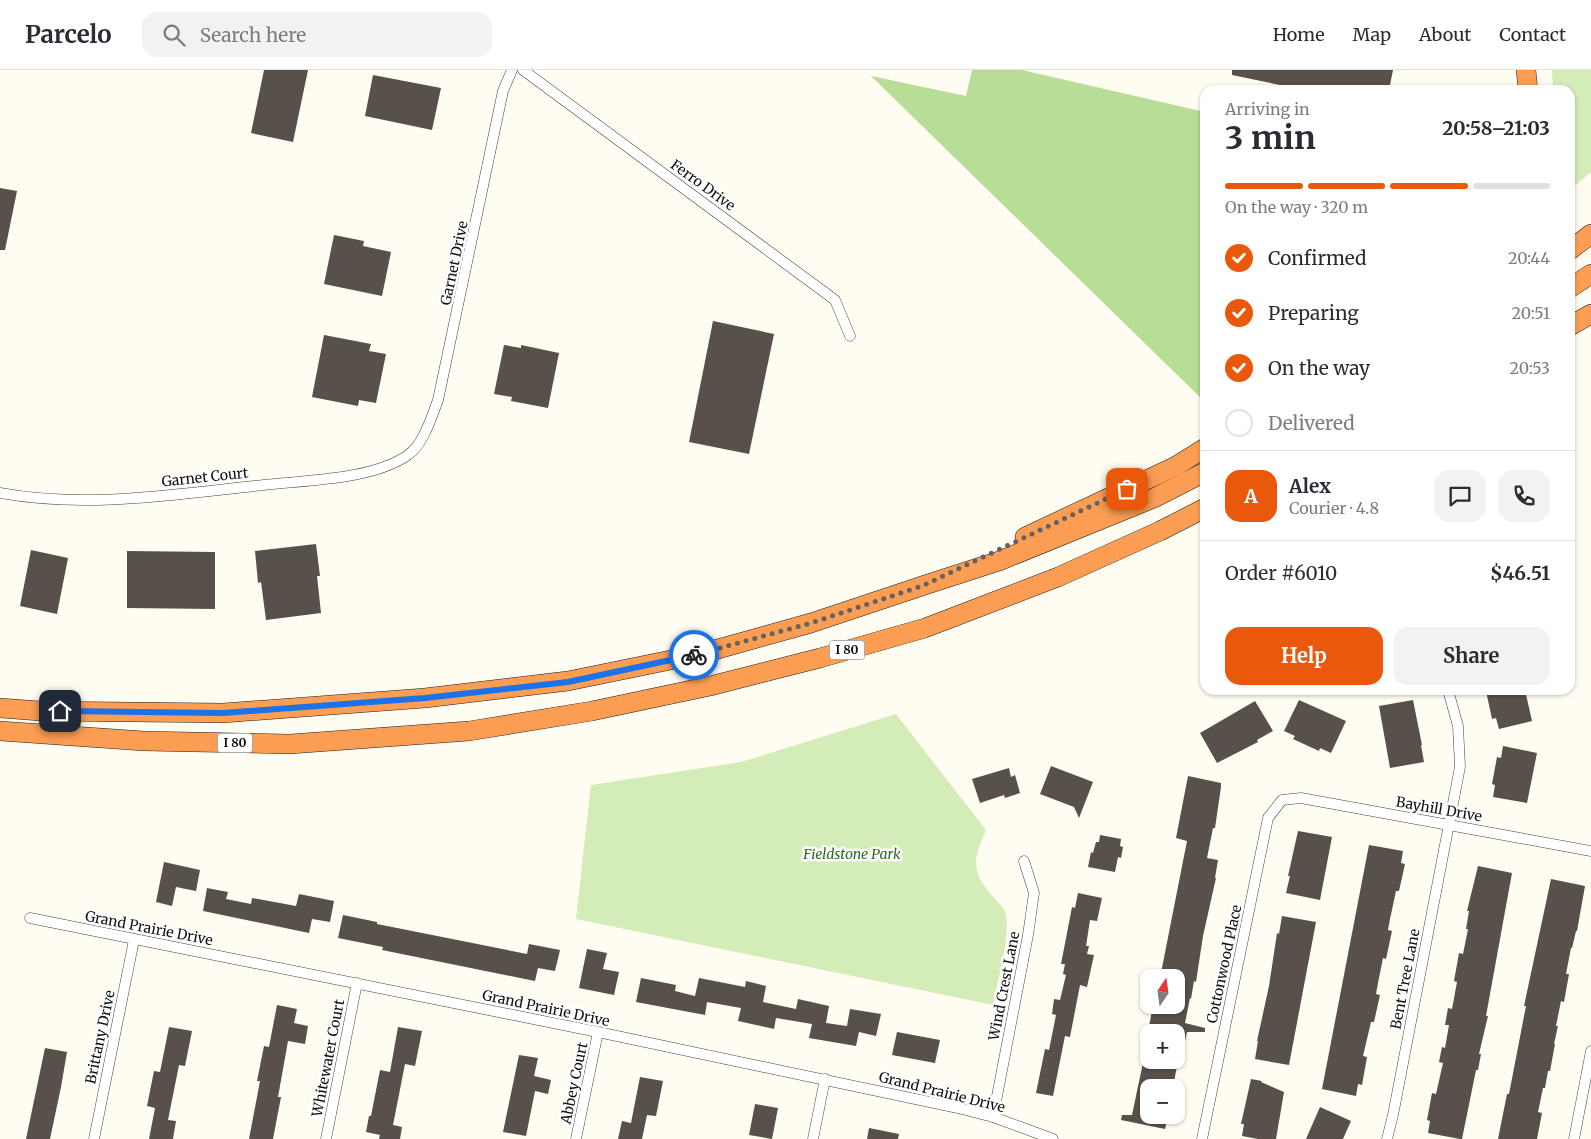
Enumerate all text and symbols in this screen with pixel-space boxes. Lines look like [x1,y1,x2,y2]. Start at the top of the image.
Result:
search box [142,12,492,57]
text: Parcelo [25,19,112,50]
icon: search [160,21,188,49]
text: Search here [200,23,306,47]
text: Home [1273,23,1325,46]
text: Map [1353,23,1391,46]
text: About [1419,23,1471,46]
text: Contact [1499,23,1566,46]
text: Arriving in [1225,99,1310,119]
text: 20:58–21:03 [1442,116,1550,140]
text: 3 min [1225,118,1316,158]
street label: Ferro Drive [667,156,739,214]
text: On the way · 320 m [1225,197,1368,217]
street label: Garnet Drive [436,219,472,307]
icon: check [1225,244,1253,272]
text: Confirmed [1268,246,1366,270]
text: 20:44 [1508,248,1550,268]
icon: check [1225,299,1253,327]
text: Preparing [1268,301,1359,325]
text: 20:51 [1512,303,1550,323]
icon: check [1225,354,1253,382]
text: On the way [1268,356,1370,380]
text: 20:53 [1510,358,1550,378]
text: Delivered [1268,411,1355,435]
street label: Garnet Court [161,463,250,490]
pin [1106,468,1148,510]
button: chat [1434,470,1486,522]
button: phone [1498,470,1550,522]
text: Alex [1289,474,1331,498]
icon: bag [1113,475,1141,503]
text: A [1244,484,1258,508]
text: Courier · 4.8 [1289,498,1379,518]
text: Order #6010 [1225,561,1337,585]
text: $46.51 [1490,561,1550,585]
button: Help [1225,627,1383,685]
button: Share [1393,627,1550,685]
courier [669,630,719,680]
road number: I 80 [830,640,864,660]
icon: bike [680,641,708,669]
pin [39,690,81,732]
icon: home [46,697,74,725]
road number: I 80 [218,734,252,752]
street label: Bayhill Drive [1395,793,1483,825]
park label: Fieldstone Park [802,845,901,863]
street label: Cottonwood Place [1203,903,1245,1025]
street label: Grand Prairie Drive [84,907,214,949]
street label: Bent Tree Lane [1386,927,1424,1031]
street label: Wind Crest Lane [984,930,1023,1043]
north arrow [1140,969,1185,1014]
map controls [1140,969,1185,1124]
street label: Grand Prairie Drive [481,986,611,1030]
street label: Brittany Drive [81,989,119,1085]
street label: Whitewater Court [308,997,348,1119]
button: + [1140,1024,1185,1069]
street label: Abbey Court [556,1040,592,1127]
street label: Grand Prairie Drive [877,1068,1007,1116]
button: − [1140,1079,1185,1124]

